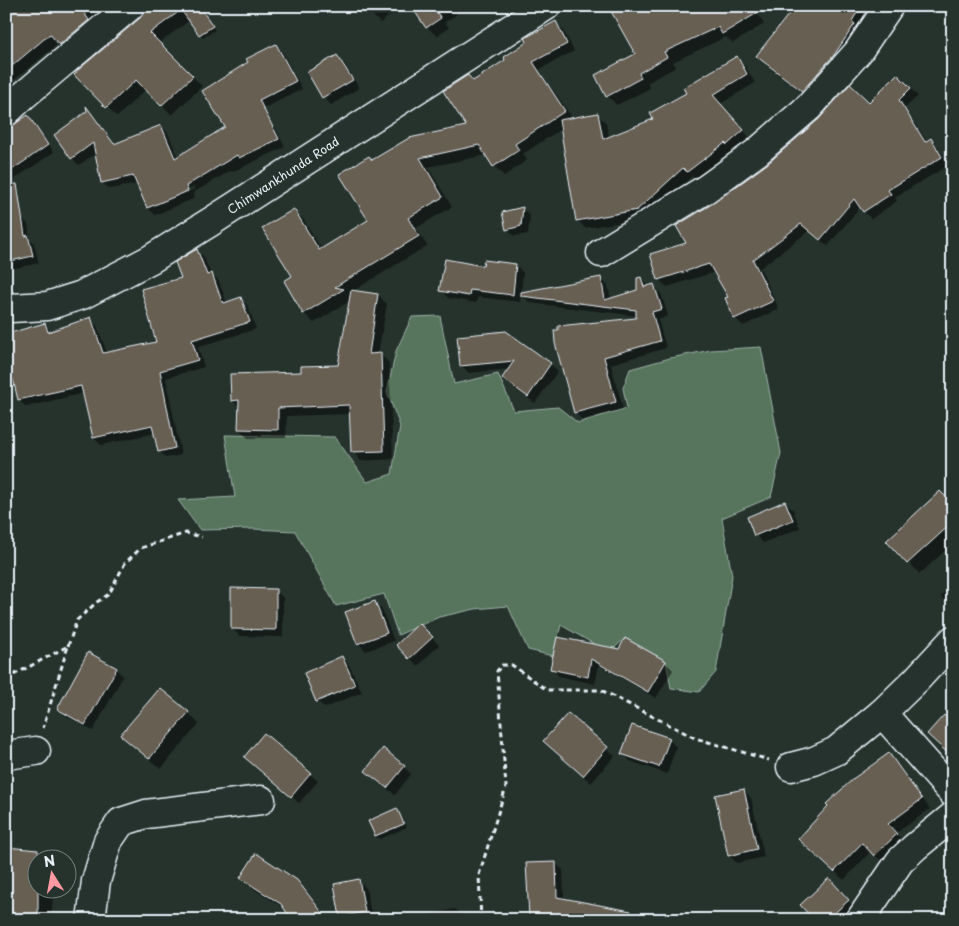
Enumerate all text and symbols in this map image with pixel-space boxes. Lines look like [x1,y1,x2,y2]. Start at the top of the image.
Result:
street label: Chimwankhunda Road [223,132,343,218]
north arrow [28,848,78,898]
text: N [42,849,57,872]

